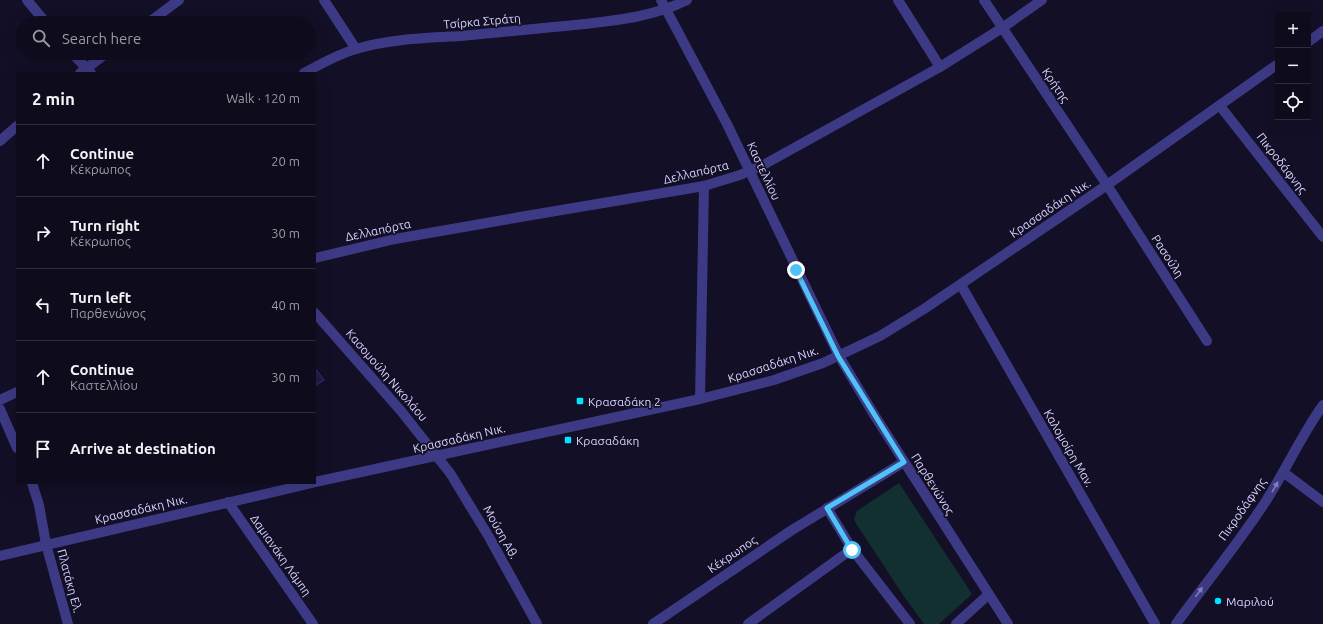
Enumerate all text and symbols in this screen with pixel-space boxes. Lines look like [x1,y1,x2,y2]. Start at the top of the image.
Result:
street label: Τσίρκα Στράτη [443,11,521,31]
map controls [1275,12,1311,120]
button: + [1275,12,1311,48]
search box [16,16,316,60]
icon: search [30,27,52,49]
text: Search here [62,30,141,47]
button: − [1275,48,1311,84]
street label: Κρήτης [1039,65,1073,106]
button: locate [1275,84,1311,120]
text: 2 min [32,89,75,108]
text: Walk · 120 m [226,91,300,105]
street label: Πικροδάφνης [1254,130,1310,197]
street label: Καστελλίου [745,140,783,202]
text: Continue [70,145,134,162]
icon: ahead [32,150,54,172]
text: 20 m [271,154,300,168]
street label: Δελλαπόρτα [662,158,730,186]
text: Κέκρωπος [70,162,131,176]
street label: Κρασσαδάκη Νικ. [1007,176,1093,240]
text: Turn right [70,217,140,234]
street label: Δελλαπόρτα [344,217,412,243]
icon: right [32,222,54,244]
text: 30 m [271,226,300,240]
street label: Ρασούλη [1149,232,1187,280]
text: Κέκρωπος [70,234,131,248]
route end [787,261,805,279]
text: Turn left [70,289,131,306]
icon: left [32,294,54,316]
text: 40 m [271,298,300,312]
text: Παρθενώνος [70,306,146,320]
street label: Κασομούλη Νικολάου [344,327,430,423]
street label: Κρασσαδάκη Νικ. [726,343,820,385]
text: Continue [70,361,134,378]
icon: ahead [32,366,54,388]
text: 30 m [271,370,300,384]
text: Καστελλίου [70,378,138,392]
place label: Κρασαδάκη 2 [588,395,661,408]
marker: Κρασαδάκη 2 [575,396,585,406]
street label: Καλομοίρη Μαν. [1042,407,1096,489]
street label: Κρασσαδάκη Νικ. [411,421,507,455]
place label: Κρασαδάκη [576,434,639,447]
marker: Κρασαδάκη [563,435,573,445]
icon: arrive [32,438,54,460]
text: Arrive at destination [70,440,216,457]
street label: Παρθενώνος [908,451,957,518]
street label: Πικροδάφνης [1216,475,1269,543]
one-way arrow [1271,481,1278,493]
street label: Κρασσαδάκη Νικ. [93,492,189,526]
street label: Μούση Αθ. [481,503,521,561]
street label: Δαμιανάκη Λάμπη [248,512,314,598]
street label: Κέκρωπος [705,533,760,576]
route start [843,541,861,559]
street label: Πλατάκη Ελ. [55,548,85,614]
one-way arrow [1195,587,1203,598]
place label: Μαριλού [1226,595,1274,608]
marker: Μαριλού [1213,596,1223,606]

